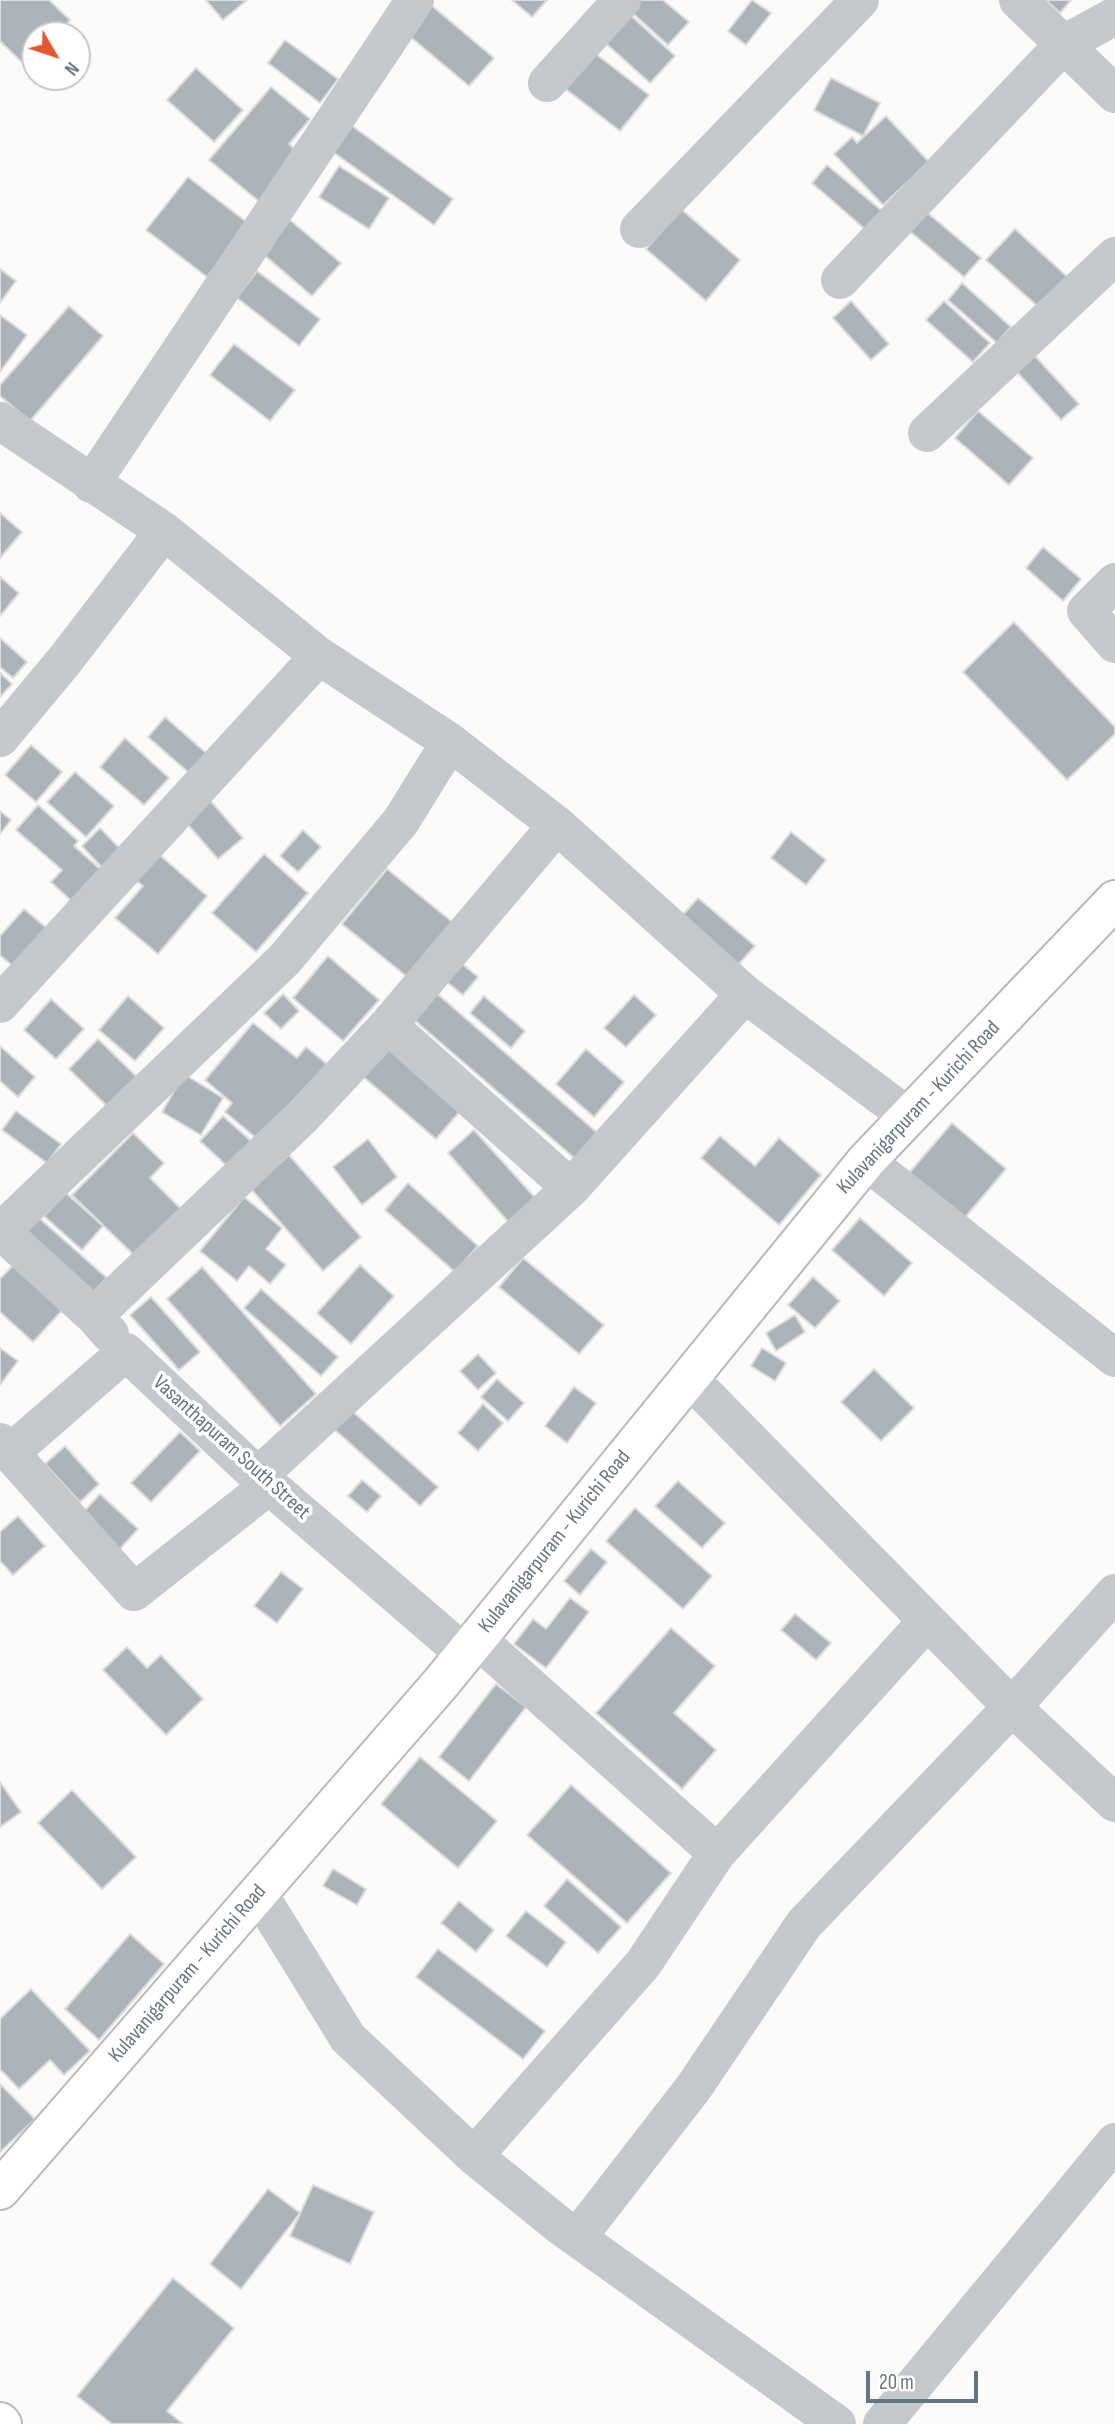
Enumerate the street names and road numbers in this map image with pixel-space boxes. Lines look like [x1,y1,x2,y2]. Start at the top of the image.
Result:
street label: Kulavanigarpuram - Kurichi Road [832,1016,1006,1200]
street label: Vasanthapuram South Street [147,1371,315,1525]
street label: Kulavanigarpuram - Kurichi Road [474,1446,636,1638]
street label: Kulavanigarpuram - Kurichi Road [104,1880,272,2068]

